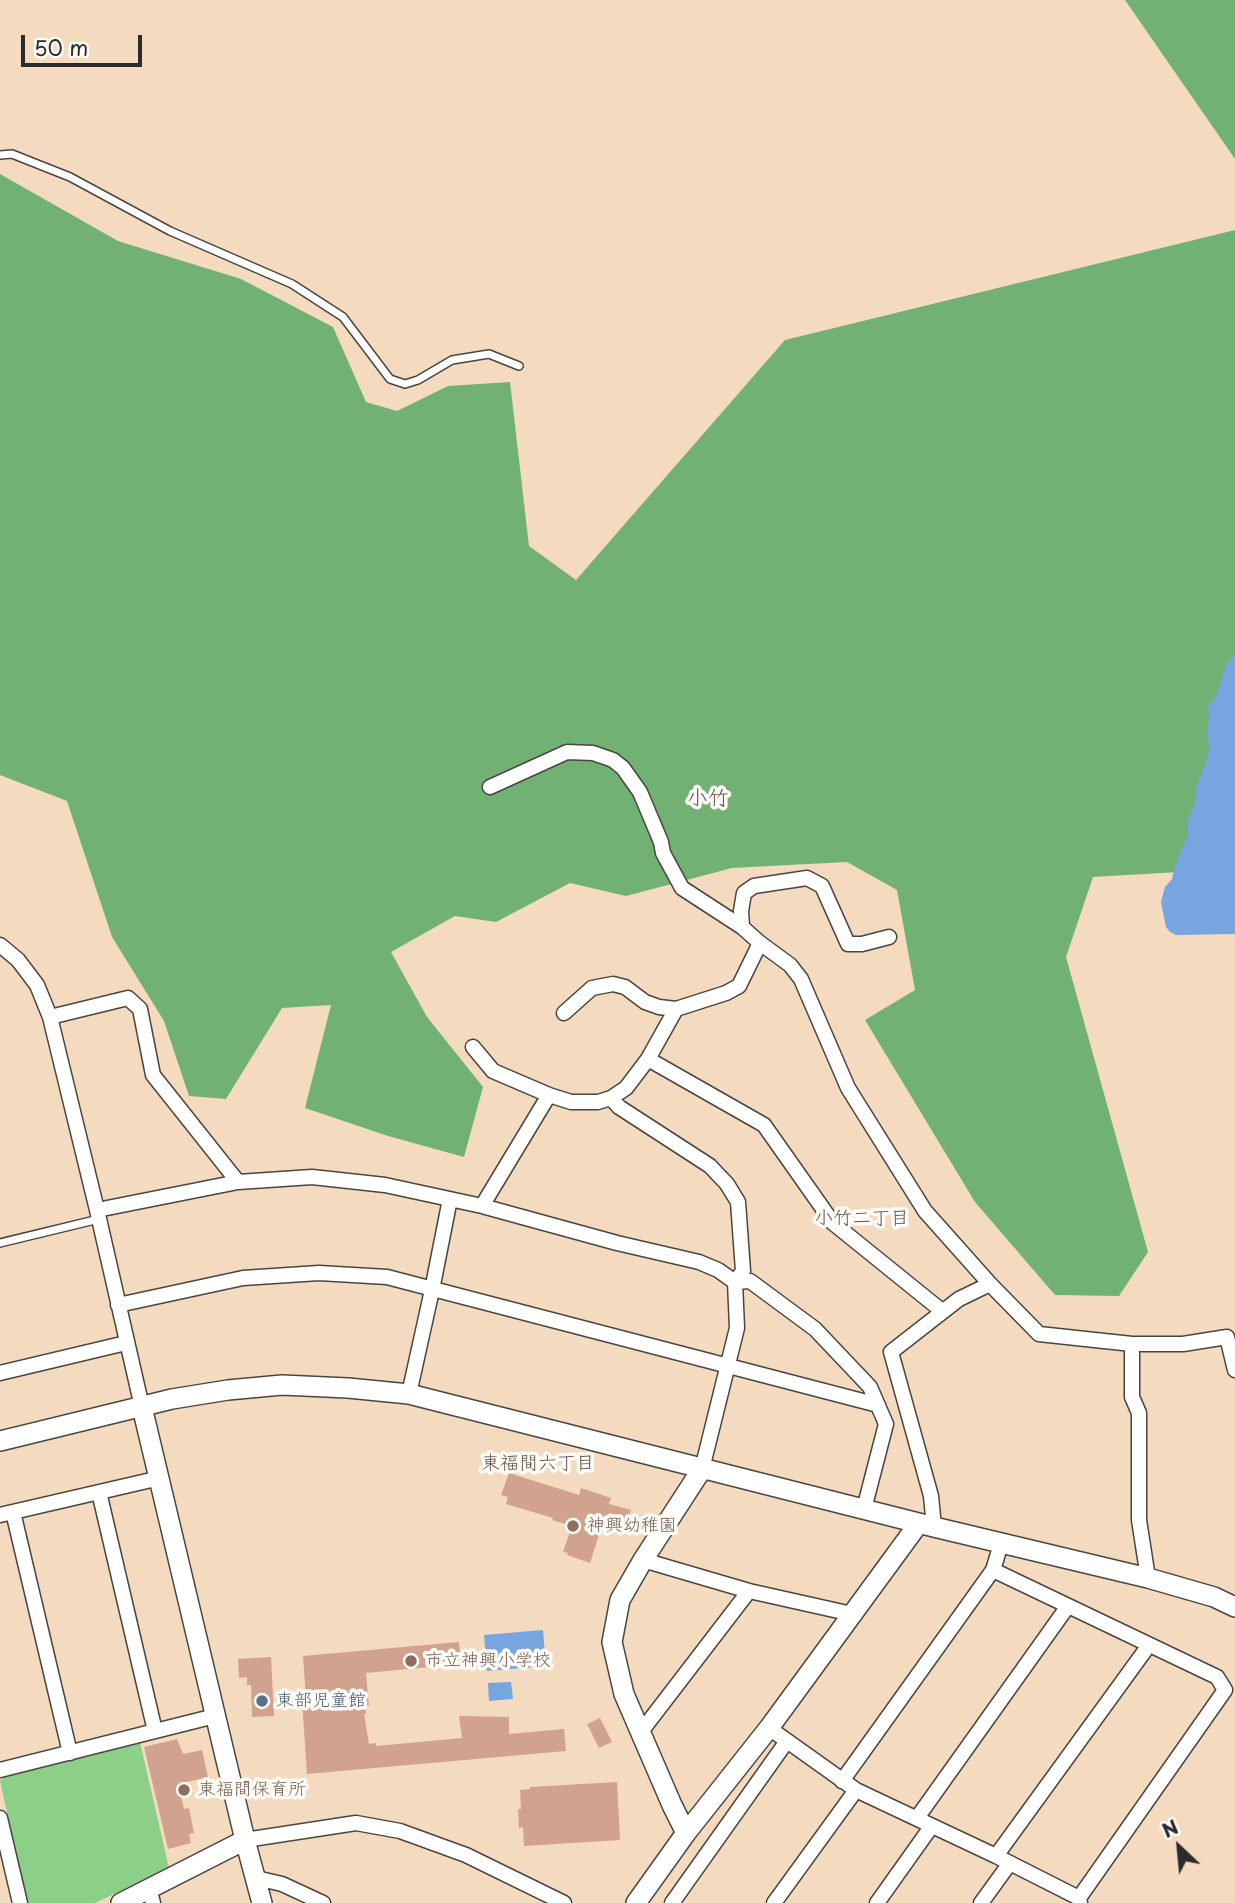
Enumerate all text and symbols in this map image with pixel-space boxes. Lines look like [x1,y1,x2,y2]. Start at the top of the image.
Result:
scale bar [24,21,145,65]
text: 50 m [34,31,88,63]
district label: 小竹 [687,786,729,812]
district label: 小竹二丁目 [815,1208,909,1230]
district label: 東福間六丁目 [481,1453,595,1475]
place label: 神興幼稚園 [587,1515,677,1537]
marker: 神興幼稚園 [565,1518,581,1534]
place label: 市立神興小学校 [425,1650,551,1672]
marker: 市立神興小学校 [403,1653,419,1669]
place label: 東部児童館 [276,1690,366,1712]
marker: 東部児童館 [254,1693,270,1709]
place label: 東福間保育所 [198,1779,306,1801]
marker: 東福間保育所 [176,1782,192,1798]
north arrow [1144,1812,1214,1882]
text: N [1157,1812,1183,1844]

